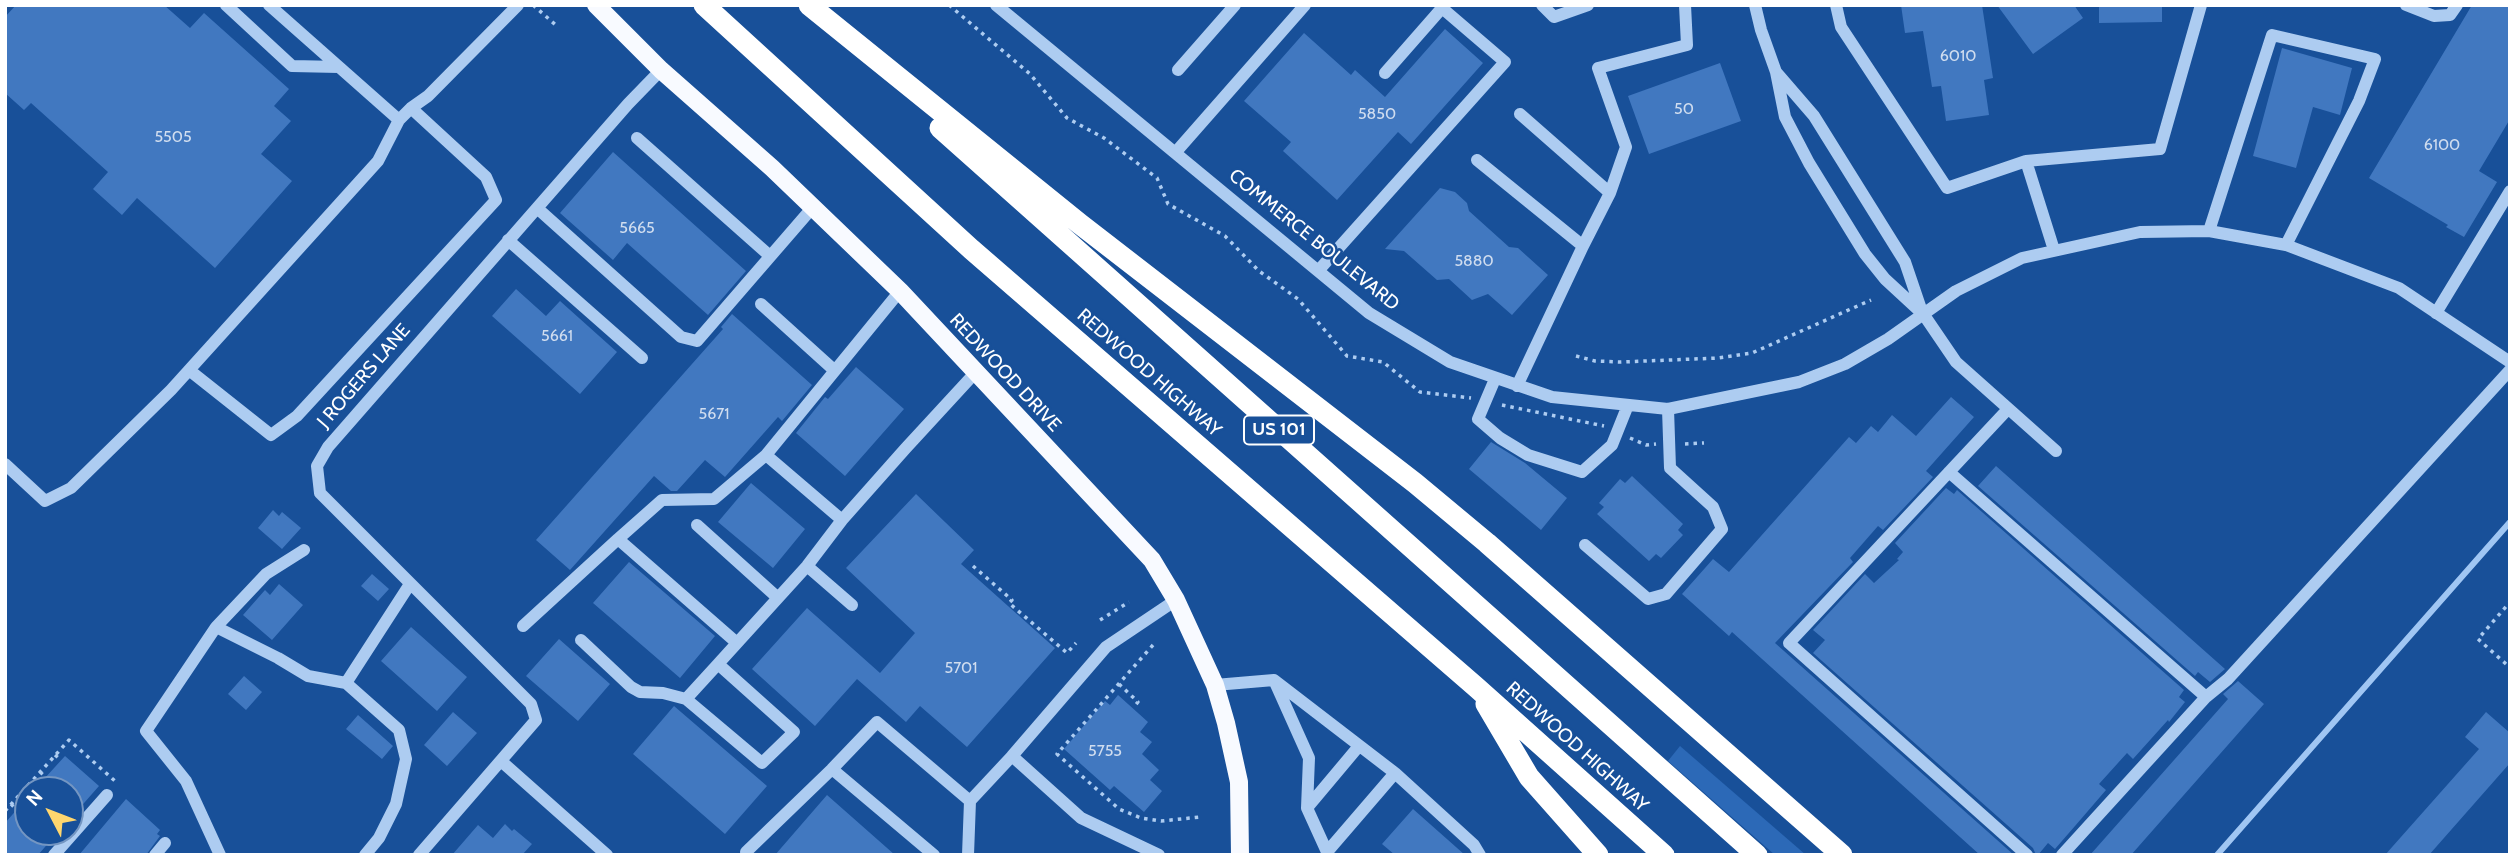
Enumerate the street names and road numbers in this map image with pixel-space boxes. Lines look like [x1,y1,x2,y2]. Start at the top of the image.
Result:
street label: COMMERCE BOULEVARD [1224,164,1404,316]
street label: REDWOOD HIGHWAY [1072,304,1226,442]
street label: REDWOOD DRIVE [944,309,1066,437]
street label: J ROGERS LANE [313,319,415,433]
road number: US 101 [1244,416,1314,444]
street label: REDWOOD HIGHWAY [1501,677,1653,817]

